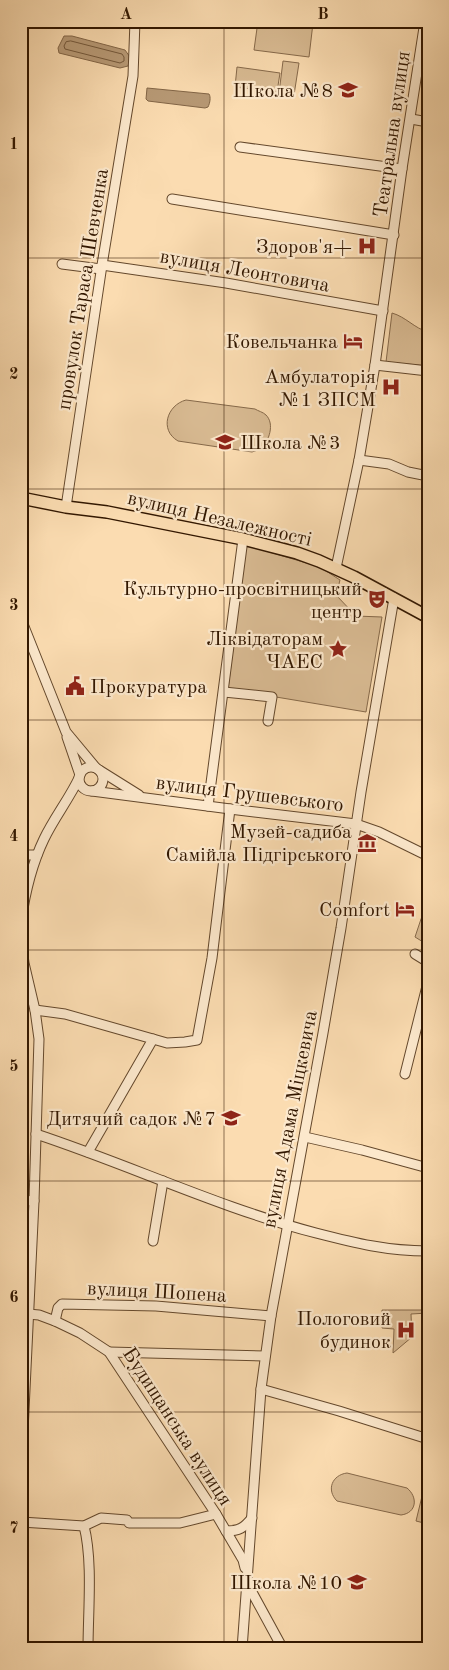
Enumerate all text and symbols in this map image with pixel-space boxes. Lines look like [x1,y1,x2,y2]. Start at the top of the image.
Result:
text: A [120,7,132,23]
text: B [317,7,329,23]
street label: Театральна вулиця [371,50,415,219]
school or university icon: Школа №8 [337,79,359,101]
place label: Школа №8 [232,82,333,102]
text: 1 [9,137,19,153]
street label: провулок Тараса Шевченка [55,167,113,412]
hospital icon: Здоров'я+ [356,235,378,257]
place label: Здоров'я+ [256,238,352,258]
street label: вулиця Леонтовича [158,247,331,297]
hotel icon: Ковельчанка [342,330,364,352]
place label: Ковельчанка [226,333,338,353]
text: 2 [9,367,19,383]
place label: Амбулаторія №1 ЗПСМ [264,368,376,411]
hospital icon: Амбулаторія №1 ЗПСМ [380,376,402,398]
school or university icon: Школа №3 [214,431,236,453]
place label: Школа №3 [240,434,341,454]
street label: вулиця Незалежності [125,489,314,551]
place label: Культурно-просвітницький центр [123,580,362,623]
theatre icon: Культурно-просвітницький центр [366,588,388,610]
text: 3 [9,598,19,614]
place label: Ліквідаторам ЧАЕС [206,630,323,673]
place icon: Ліквідаторам ЧАЕС [327,638,349,660]
public building icon: Прокуратура [64,675,86,697]
place label: Прокуратура [90,678,207,698]
street label: вулиця Грушевського [155,774,345,816]
place label: Музей-садиба Самійла Підгірського [165,823,352,866]
text: 4 [9,829,19,845]
museum icon: Музей-садиба Самійла Підгірського [356,832,378,854]
hotel icon: Comfort [394,898,416,920]
place label: Comfort [319,901,390,921]
street label: вулиця Адама Міцкевича [260,1009,322,1230]
text: 5 [9,1059,19,1075]
school or university icon: Дитячий садок №7 [220,1107,242,1129]
place label: Дитячий садок №7 [47,1110,216,1130]
street label: вулиця Шопена [87,1279,227,1307]
text: 6 [9,1290,19,1306]
place label: Пологовий будинок [297,1310,391,1353]
hospital icon: Пологовий будинок [395,1319,417,1341]
street label: Будищанська вулиця [118,1344,235,1510]
text: 7 [9,1521,19,1537]
school or university icon: Школа №10 [346,1571,368,1593]
place label: Школа №10 [230,1574,342,1594]

